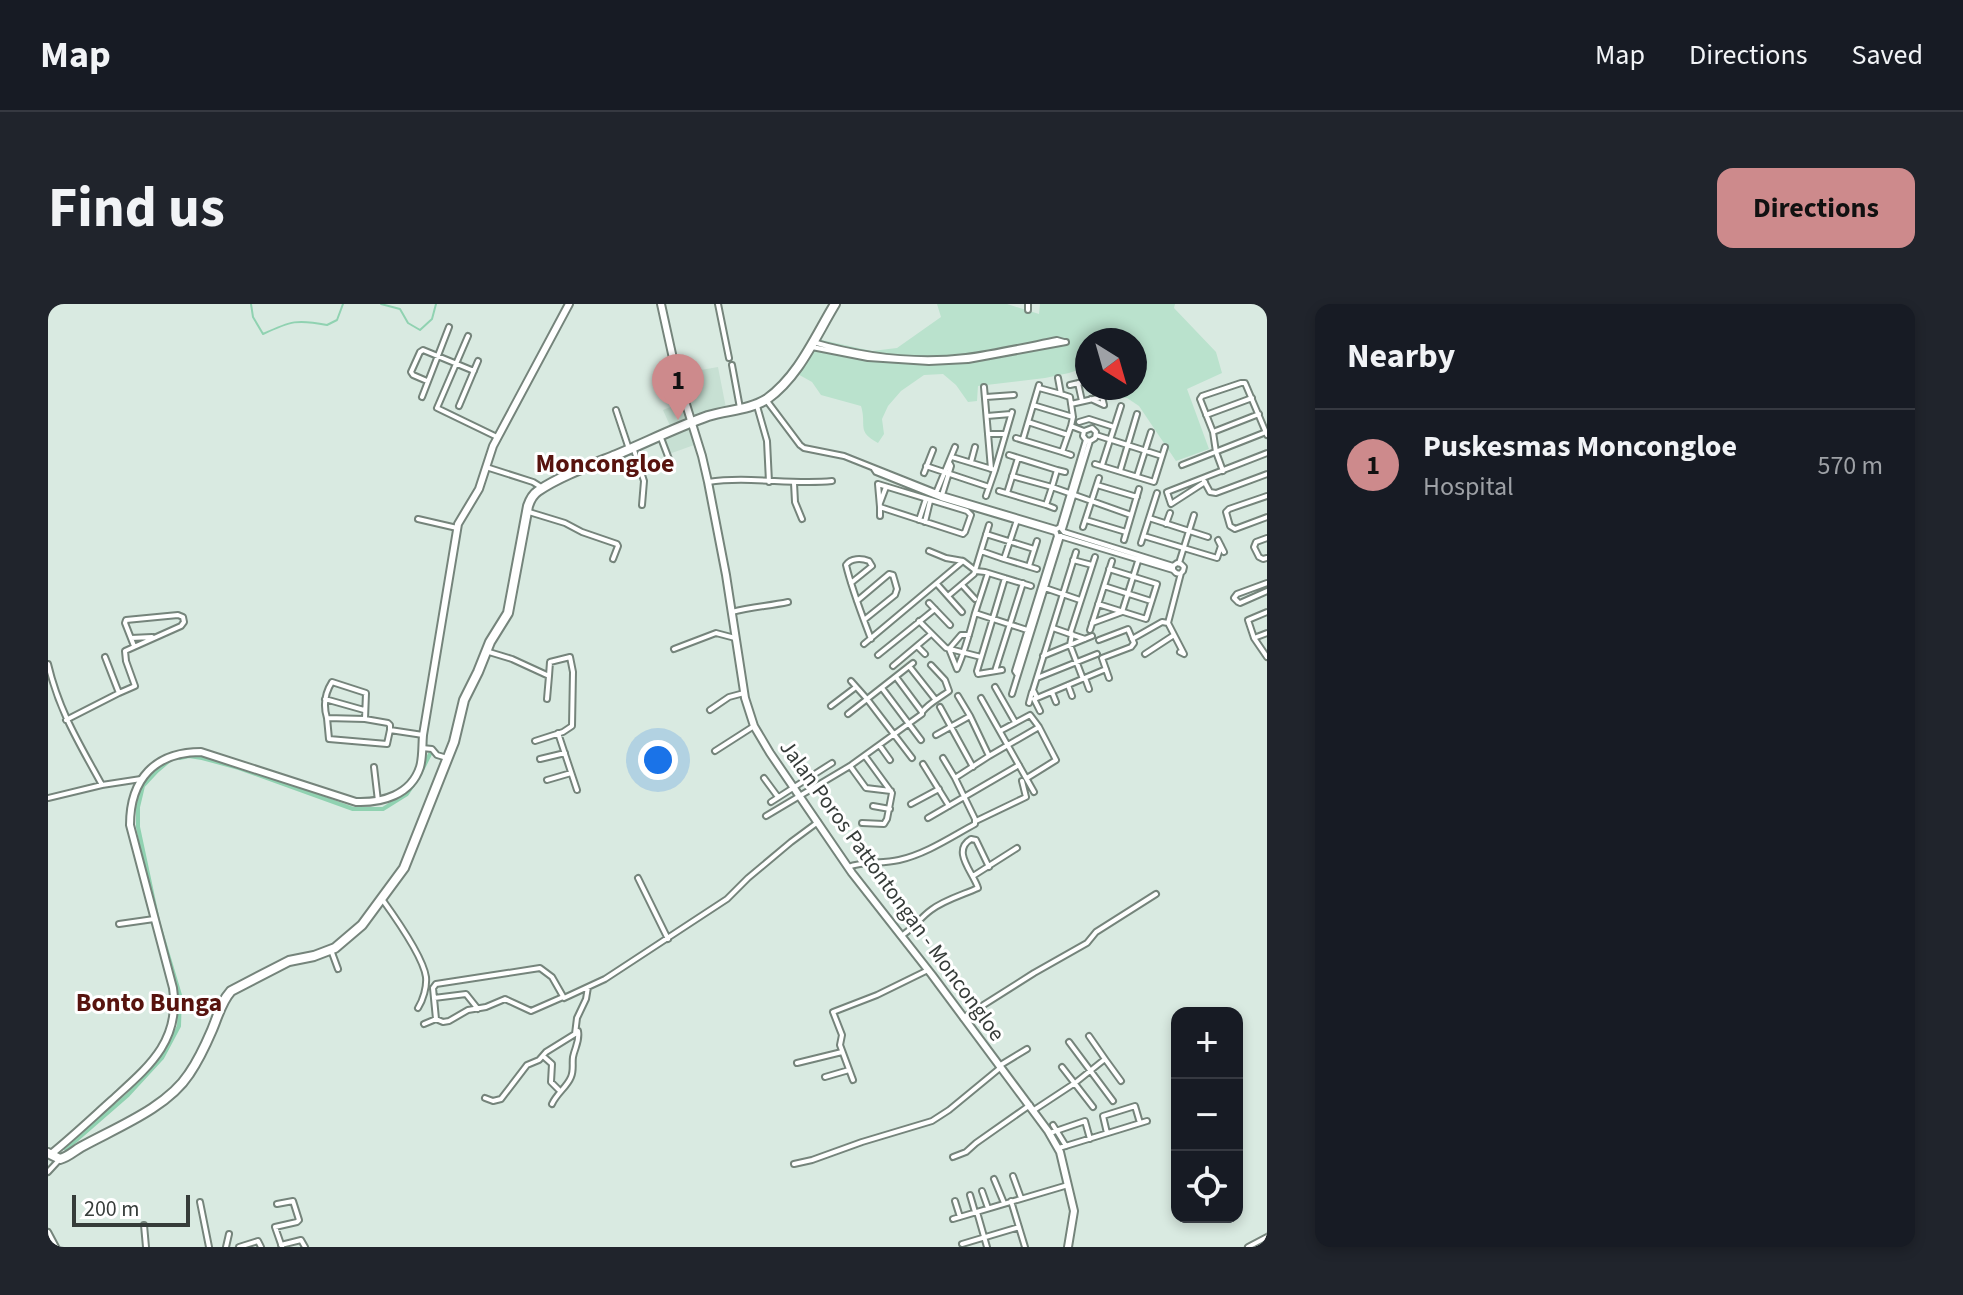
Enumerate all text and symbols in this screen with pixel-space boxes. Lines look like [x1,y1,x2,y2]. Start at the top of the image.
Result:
text: Map [40,28,111,82]
text: Map [1595,35,1645,75]
text: Directions [1689,35,1808,75]
text: Saved [1852,35,1923,75]
button: Directions [1717,168,1915,248]
text: Find us [48,169,225,248]
north arrow [1075,328,1147,400]
text: Nearby [1347,332,1455,381]
pin: 1 [652,354,704,420]
text: Puskesmas Moncongloe [1423,425,1737,468]
district label: Moncongloe [535,445,675,482]
text: 1 [1366,447,1380,484]
text: 570 m [1817,447,1883,484]
text: Hospital [1423,468,1514,505]
street label: Jalan Poros Pattontongan - Moncongloe [772,733,1013,1048]
your location [638,740,678,780]
district label: Bonto Bunga [76,984,222,1021]
map controls [1171,1007,1243,1223]
button: + [1171,1007,1243,1079]
button: − [1171,1079,1243,1151]
button: locate [1171,1151,1243,1223]
scale bar [72,1191,190,1227]
text: 200 m [84,1193,139,1225]

